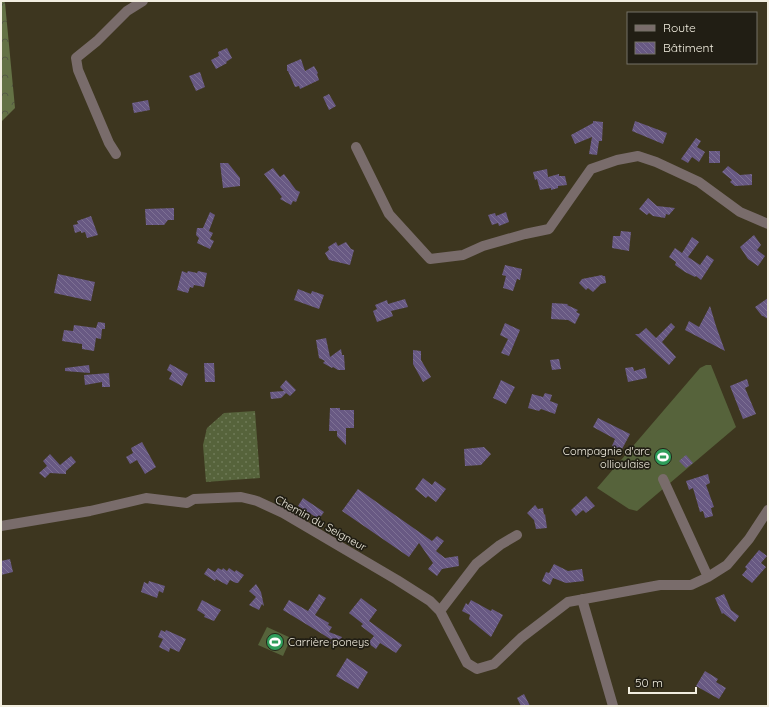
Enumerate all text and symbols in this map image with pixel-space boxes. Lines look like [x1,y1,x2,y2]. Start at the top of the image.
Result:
legend [627,12,757,64]
text: Route [663,20,696,35]
text: Bâtiment [663,40,713,55]
place label: Compagnie d'arc ollioulaise [563,444,650,471]
sports icon: Compagnie d'arc ollioulaise [653,447,673,467]
street label: Chemin du Seigneur [273,492,370,554]
sports icon: Carrière poneys [265,632,285,652]
place label: Carrière poneys [288,635,369,649]
scale bar [629,669,696,695]
text: 50 m [635,675,663,690]

